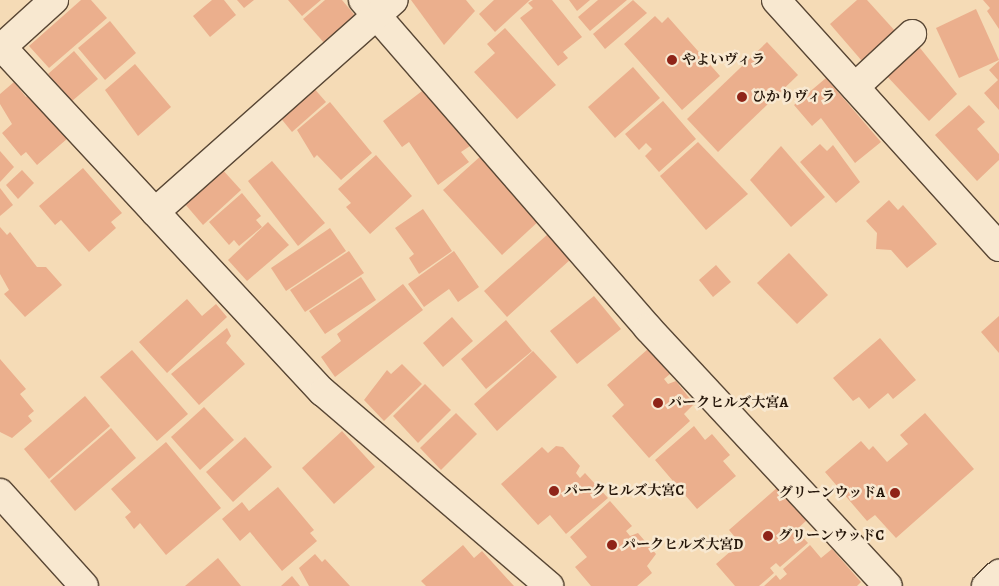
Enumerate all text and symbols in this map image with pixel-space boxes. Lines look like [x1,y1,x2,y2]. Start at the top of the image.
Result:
place label: やよいヴィラ [682,52,766,68]
marker: やよいヴィラ [666,54,678,66]
place label: ひかりヴィラ [752,89,836,105]
marker: ひかりヴィラ [736,91,748,103]
place label: パークヒルズ大宮A [668,395,789,411]
marker: パークヒルズ大宮A [652,397,664,409]
place label: パークヒルズ大宮C [564,483,685,499]
marker: パークヒルズ大宮C [548,485,560,497]
place label: グリーンウッドA [778,485,885,501]
marker: グリーンウッドA [889,487,901,499]
place label: グリーンウッドC [778,528,885,544]
marker: グリーンウッドC [762,530,774,542]
place label: パークヒルズ大宮D [622,537,744,553]
marker: パークヒルズ大宮D [606,539,618,551]

